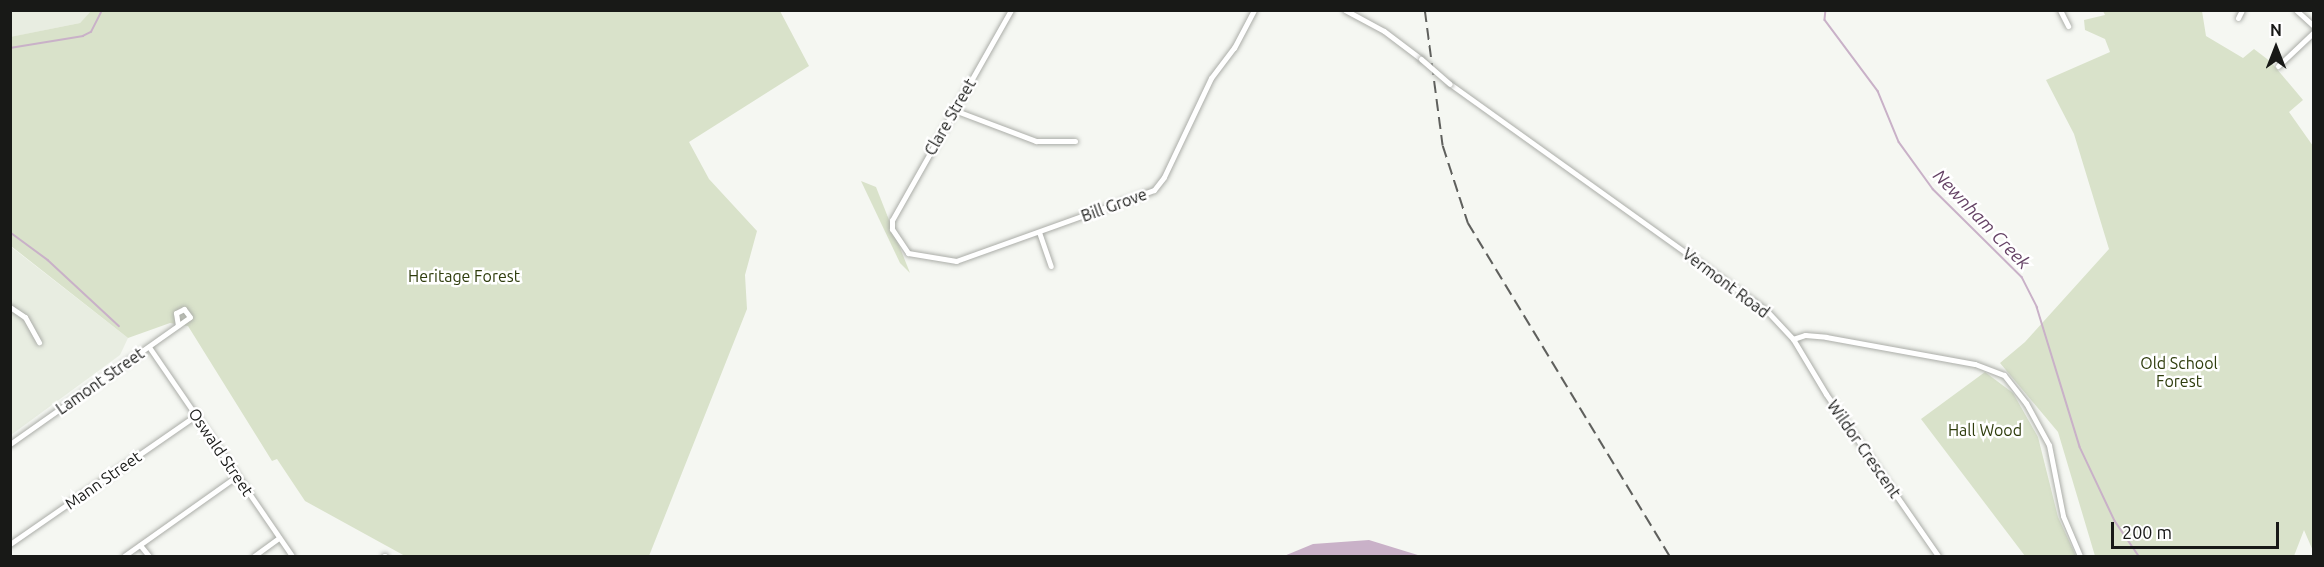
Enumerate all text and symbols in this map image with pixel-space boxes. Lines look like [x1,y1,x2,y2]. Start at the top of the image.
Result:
north arrow [2246,18,2306,78]
text: N [2270,21,2282,39]
street label: Clare Street [920,75,980,159]
water label: Newnham Creek [1929,165,2035,273]
street label: Bill Grove [1078,184,1150,226]
street label: Vermont Road [1679,244,1773,322]
park label: Heritage Forest [408,266,520,286]
street label: Lamont Street [52,344,148,418]
park label: Old School Forest [2140,353,2218,391]
street label: Wildor Crescent [1823,396,1905,502]
street label: Oswald Street [185,404,257,500]
park label: Hall Wood [1948,420,2022,440]
street label: Mann Street [61,447,145,513]
scale bar [2114,510,2282,548]
text: 200 m [2122,522,2172,542]

